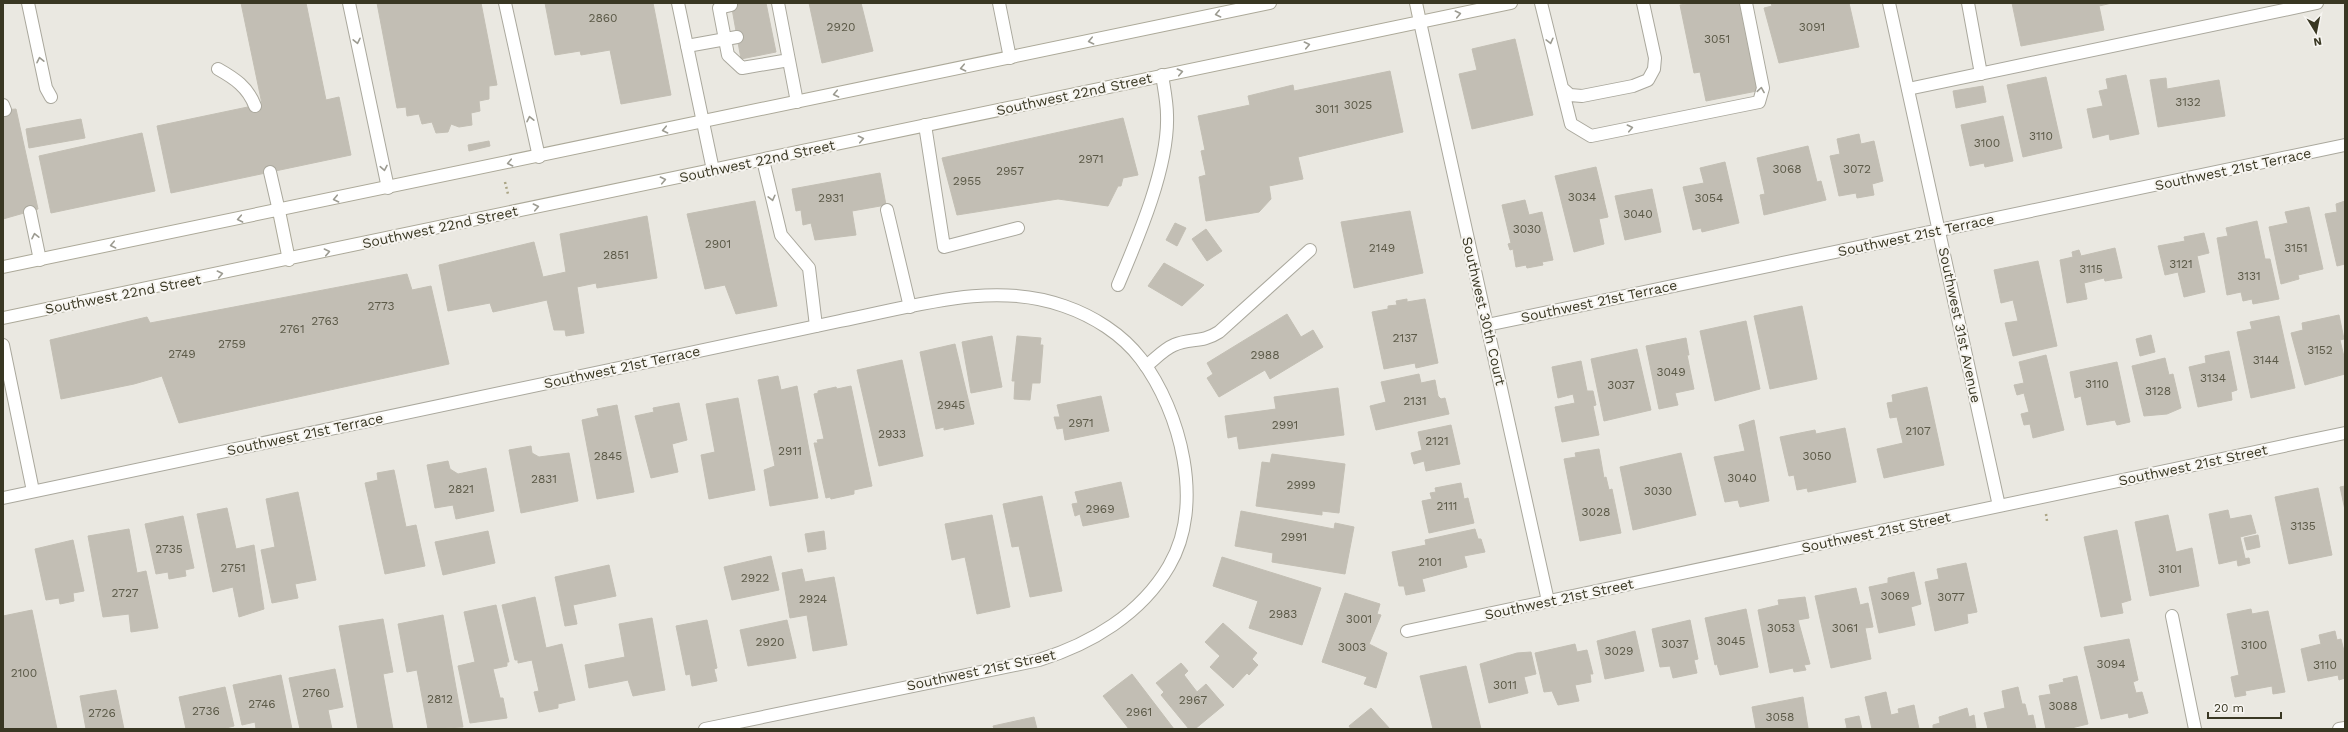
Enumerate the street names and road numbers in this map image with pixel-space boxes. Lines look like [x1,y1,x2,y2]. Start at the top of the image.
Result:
street label: Southwest 22nd Street [995,70,1153,118]
street label: Southwest 22nd Street [678,137,836,185]
street label: Southwest 21st Terrace [2153,145,2313,193]
street label: Southwest 22nd Street [361,203,519,251]
street label: Southwest 21st Terrace [1836,211,1996,259]
street label: Southwest 30th Court [1459,235,1509,387]
street label: Southwest 31st Avenue [1936,246,1984,404]
street label: Southwest 22nd Street [44,271,203,317]
street label: Southwest 21st Terrace [1519,277,1679,325]
street label: Southwest 21st Terrace [542,343,702,391]
street label: Southwest 21st Terrace [225,410,385,458]
street label: Southwest 21st Street [2117,441,2269,489]
street label: Southwest 21st Street [1800,508,1952,556]
street label: Southwest 21st Street [1483,575,1635,623]
street label: Southwest 21st Street [905,646,1057,694]

